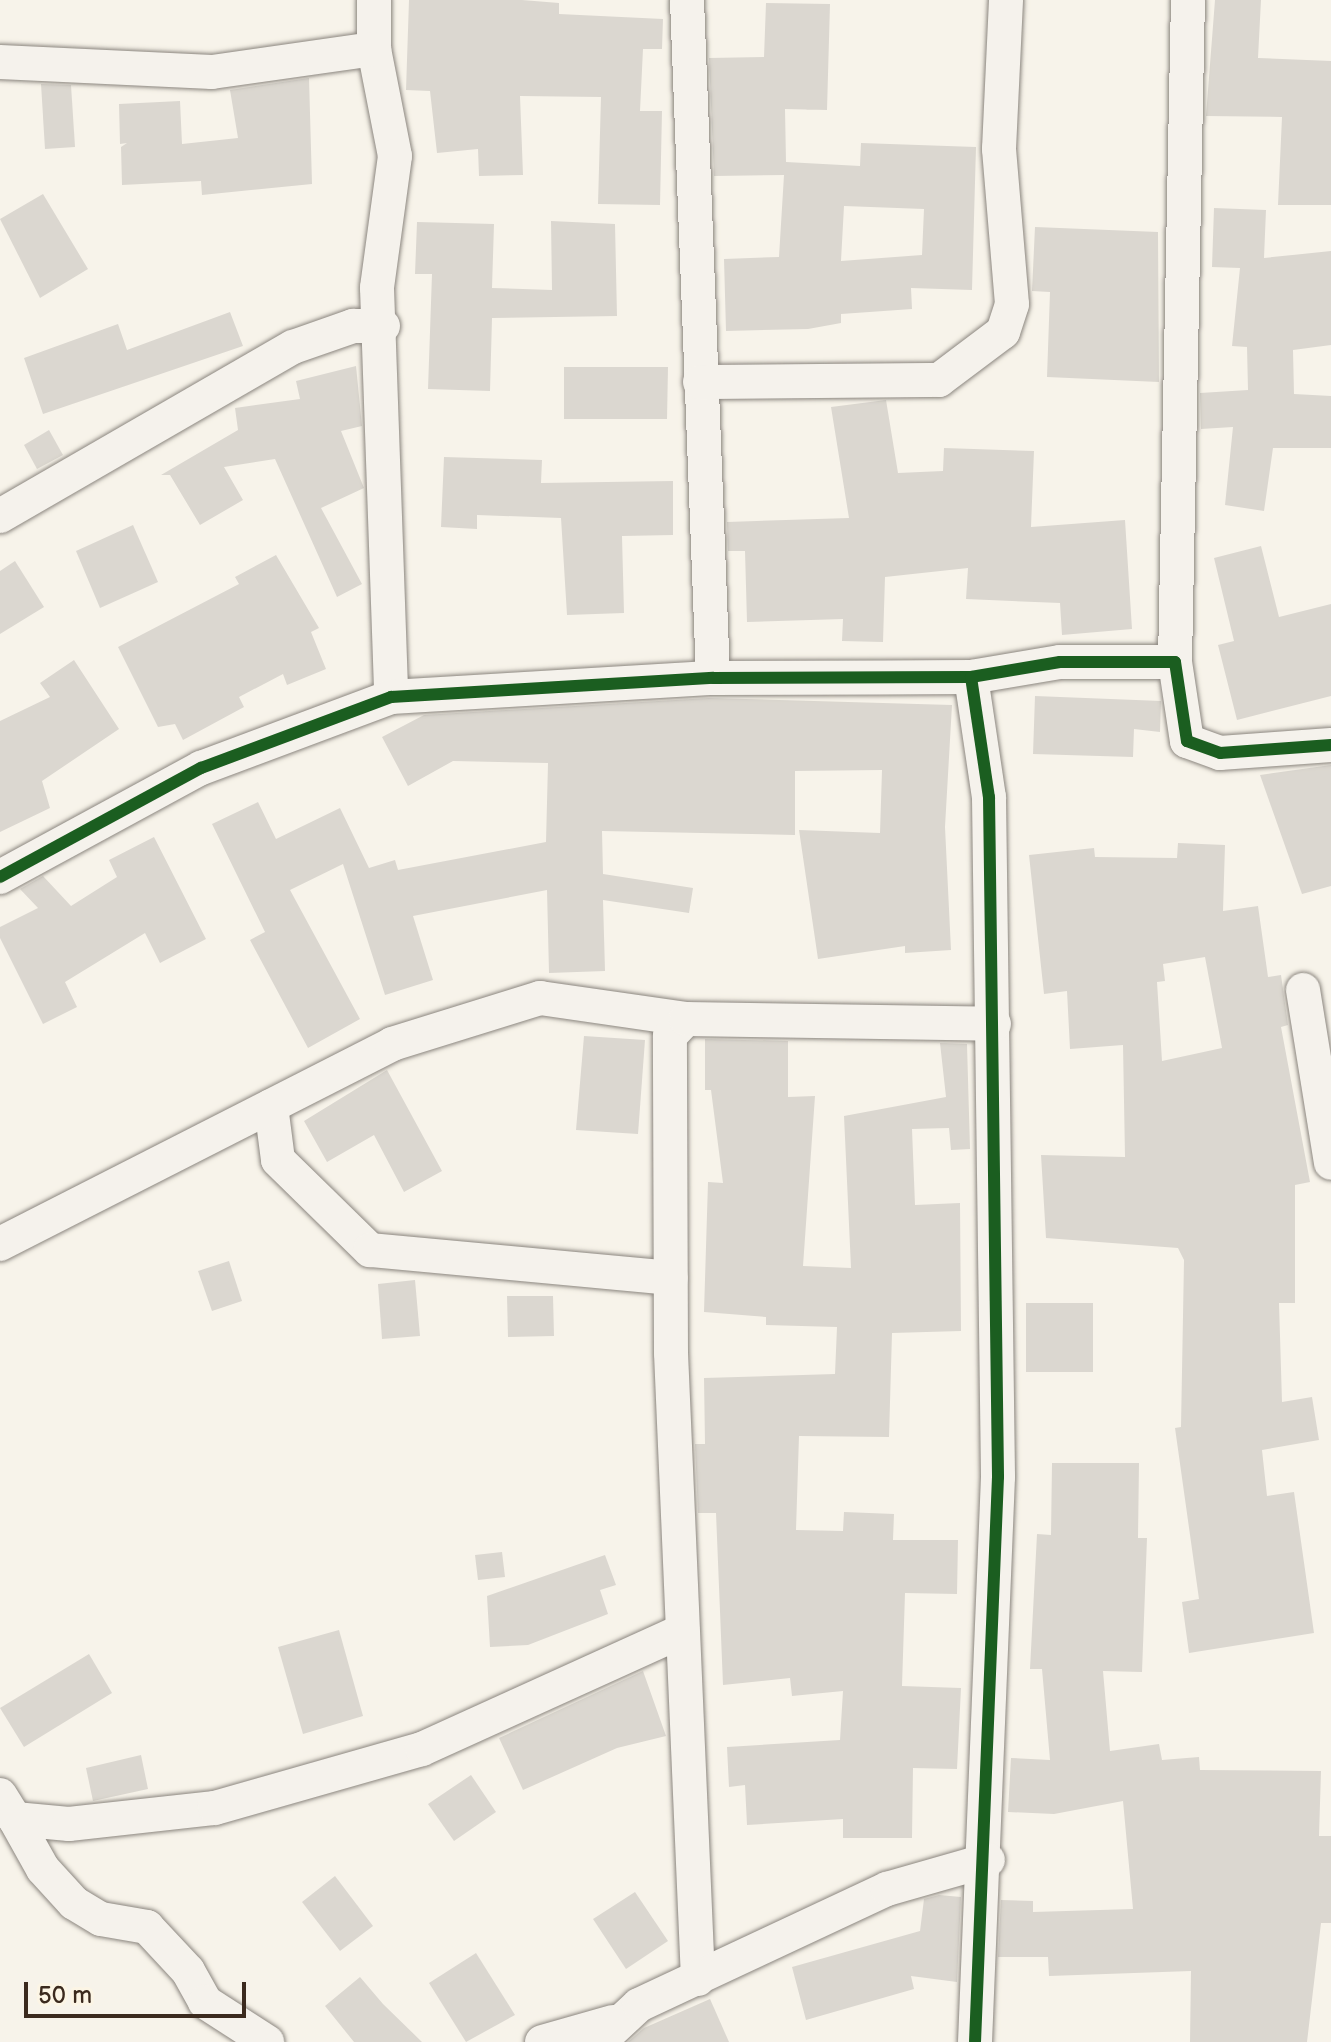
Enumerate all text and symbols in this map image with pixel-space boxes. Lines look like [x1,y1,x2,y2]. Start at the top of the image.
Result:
scale bar [28,1966,250,2016]
text: 50 m [38,1981,92,2010]

